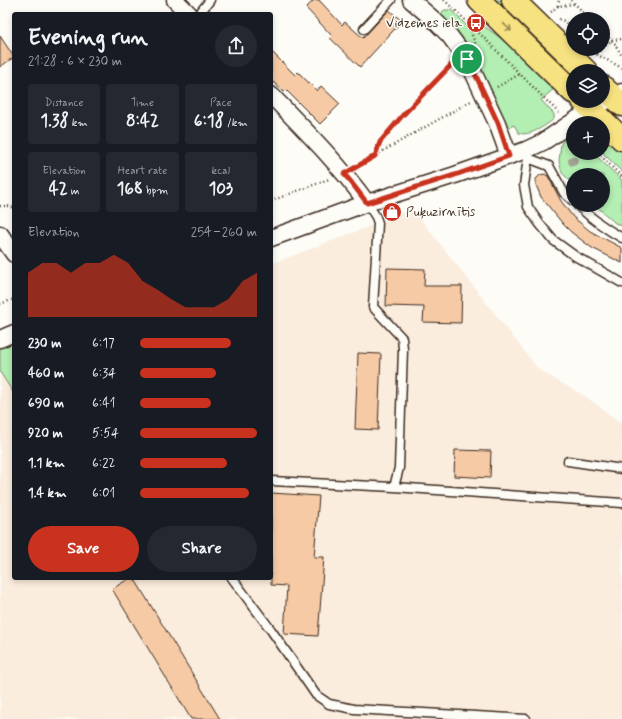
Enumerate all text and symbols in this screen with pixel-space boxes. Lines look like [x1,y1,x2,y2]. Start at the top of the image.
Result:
bus stop icon: Vidzemes iela [465,12,487,34]
map controls [566,12,610,212]
button: locate [566,12,610,56]
place label: Vidzemes iela [386,15,462,32]
one-way arrow [502,22,512,32]
text: Evening run [28,24,148,52]
button: share [215,25,257,67]
pin [450,42,484,76]
icon: arrive [456,48,478,70]
text: 21:28 · 6 × 230 m [28,53,122,70]
button: layers [566,64,610,108]
text: Distance [45,96,84,110]
text: Time [131,96,154,110]
text: Pace [210,96,232,110]
text: 1.38 [41,110,69,132]
text: 8:42 [126,110,159,132]
text: 6:18 [194,110,224,132]
text: km [69,116,88,130]
text: /km [224,116,248,130]
button: + [566,116,610,160]
text: Elevation [43,164,86,178]
text: Heart rate [118,164,167,178]
text: kcal [212,164,230,178]
button: − [566,168,610,212]
text: 42 [49,178,68,200]
text: 168 [117,178,143,200]
text: 103 [209,178,233,200]
text: m [68,184,79,198]
text: bpm [143,184,168,198]
shop icon: Puķuzirnītis [381,201,403,223]
place label: Puķuzirnītis [406,204,476,221]
text: Elevation [28,224,79,241]
text: 254–260 m [191,224,257,241]
text: 230 m [28,335,62,352]
text: 6:17 [92,335,114,352]
text: 460 m [28,365,64,382]
text: 6:34 [92,365,116,382]
text: 690 m [28,395,64,412]
text: 6:41 [92,395,115,412]
text: 920 m [28,425,63,442]
text: 5:54 [92,425,119,442]
text: 1.1 km [28,455,65,472]
text: 6:22 [92,455,115,472]
text: 1.4 km [28,485,67,502]
text: 6:01 [92,485,115,502]
button: Save [28,526,139,572]
button: Share [147,526,257,572]

